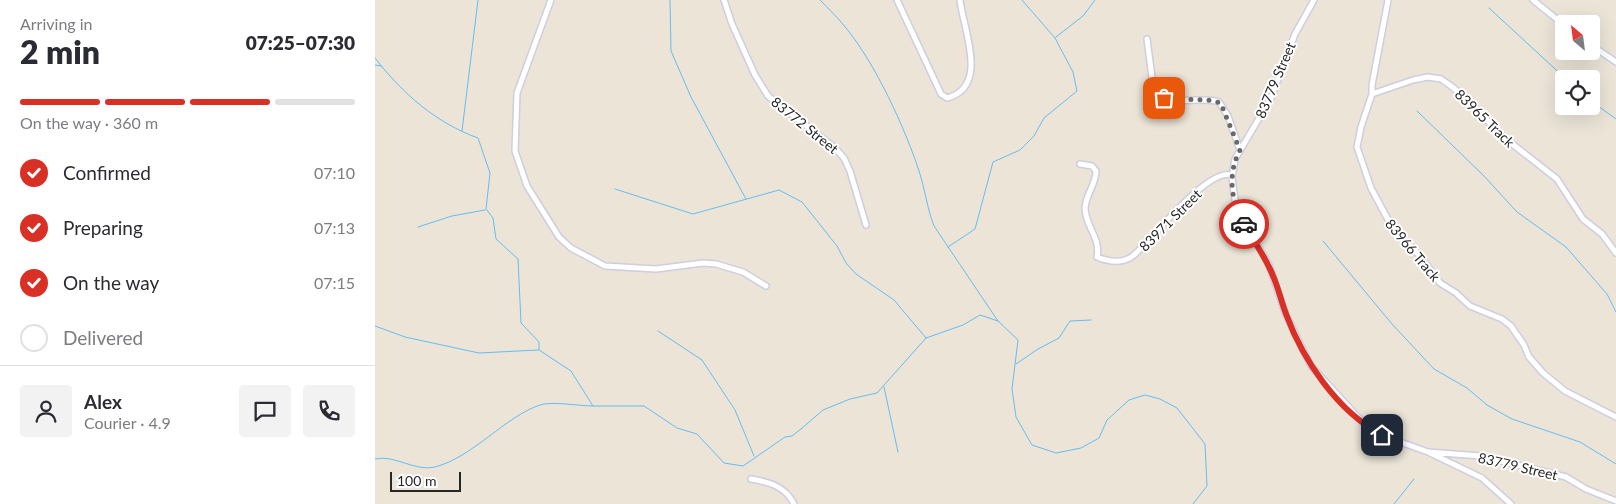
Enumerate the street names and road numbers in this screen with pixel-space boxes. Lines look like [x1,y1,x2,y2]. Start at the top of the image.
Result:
street label: 83779 Street [1251,39,1299,121]
street label: 83965 Track [1452,85,1519,151]
street label: 83772 Street [768,93,842,157]
street label: 83971 Street [1135,185,1205,255]
street label: 83966 Track [1382,215,1445,285]
street label: 83779 Street [1477,449,1559,483]

